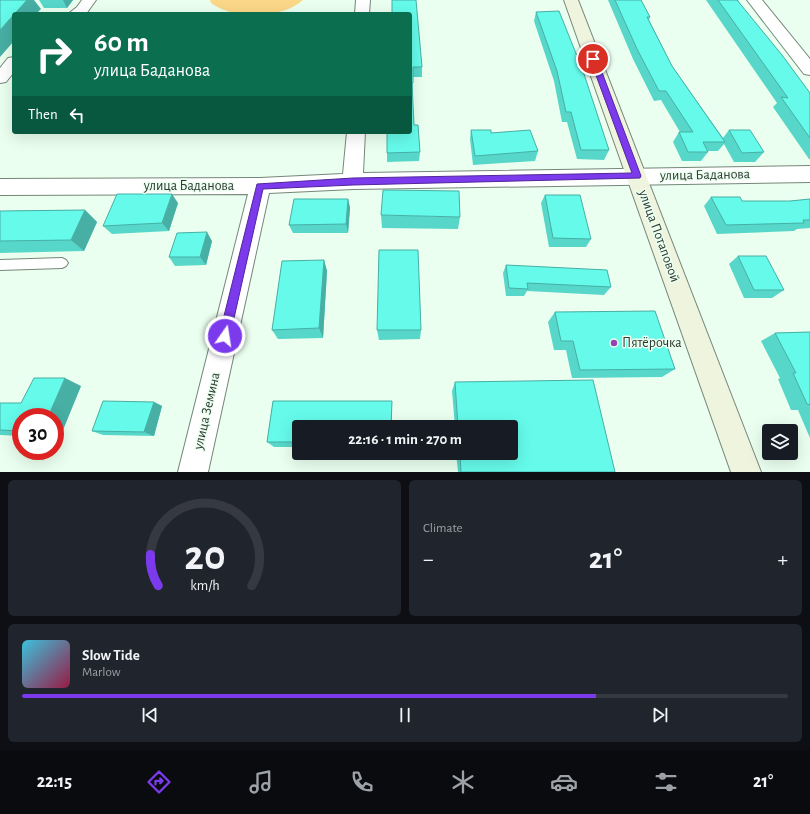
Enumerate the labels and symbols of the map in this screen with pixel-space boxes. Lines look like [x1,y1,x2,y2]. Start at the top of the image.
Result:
pin [576,42,610,76]
street label: улица Баданова [659,167,751,183]
street label: улица Баданова [143,179,235,193]
street label: улица Потаповой [635,187,682,284]
position arrow [204,315,246,357]
place label: Пятёрочка [622,336,682,350]
marker: Пятёрочка [609,338,619,348]
street label: улица Земина [191,370,223,452]
speed limit sign: 30 [12,408,64,460]

